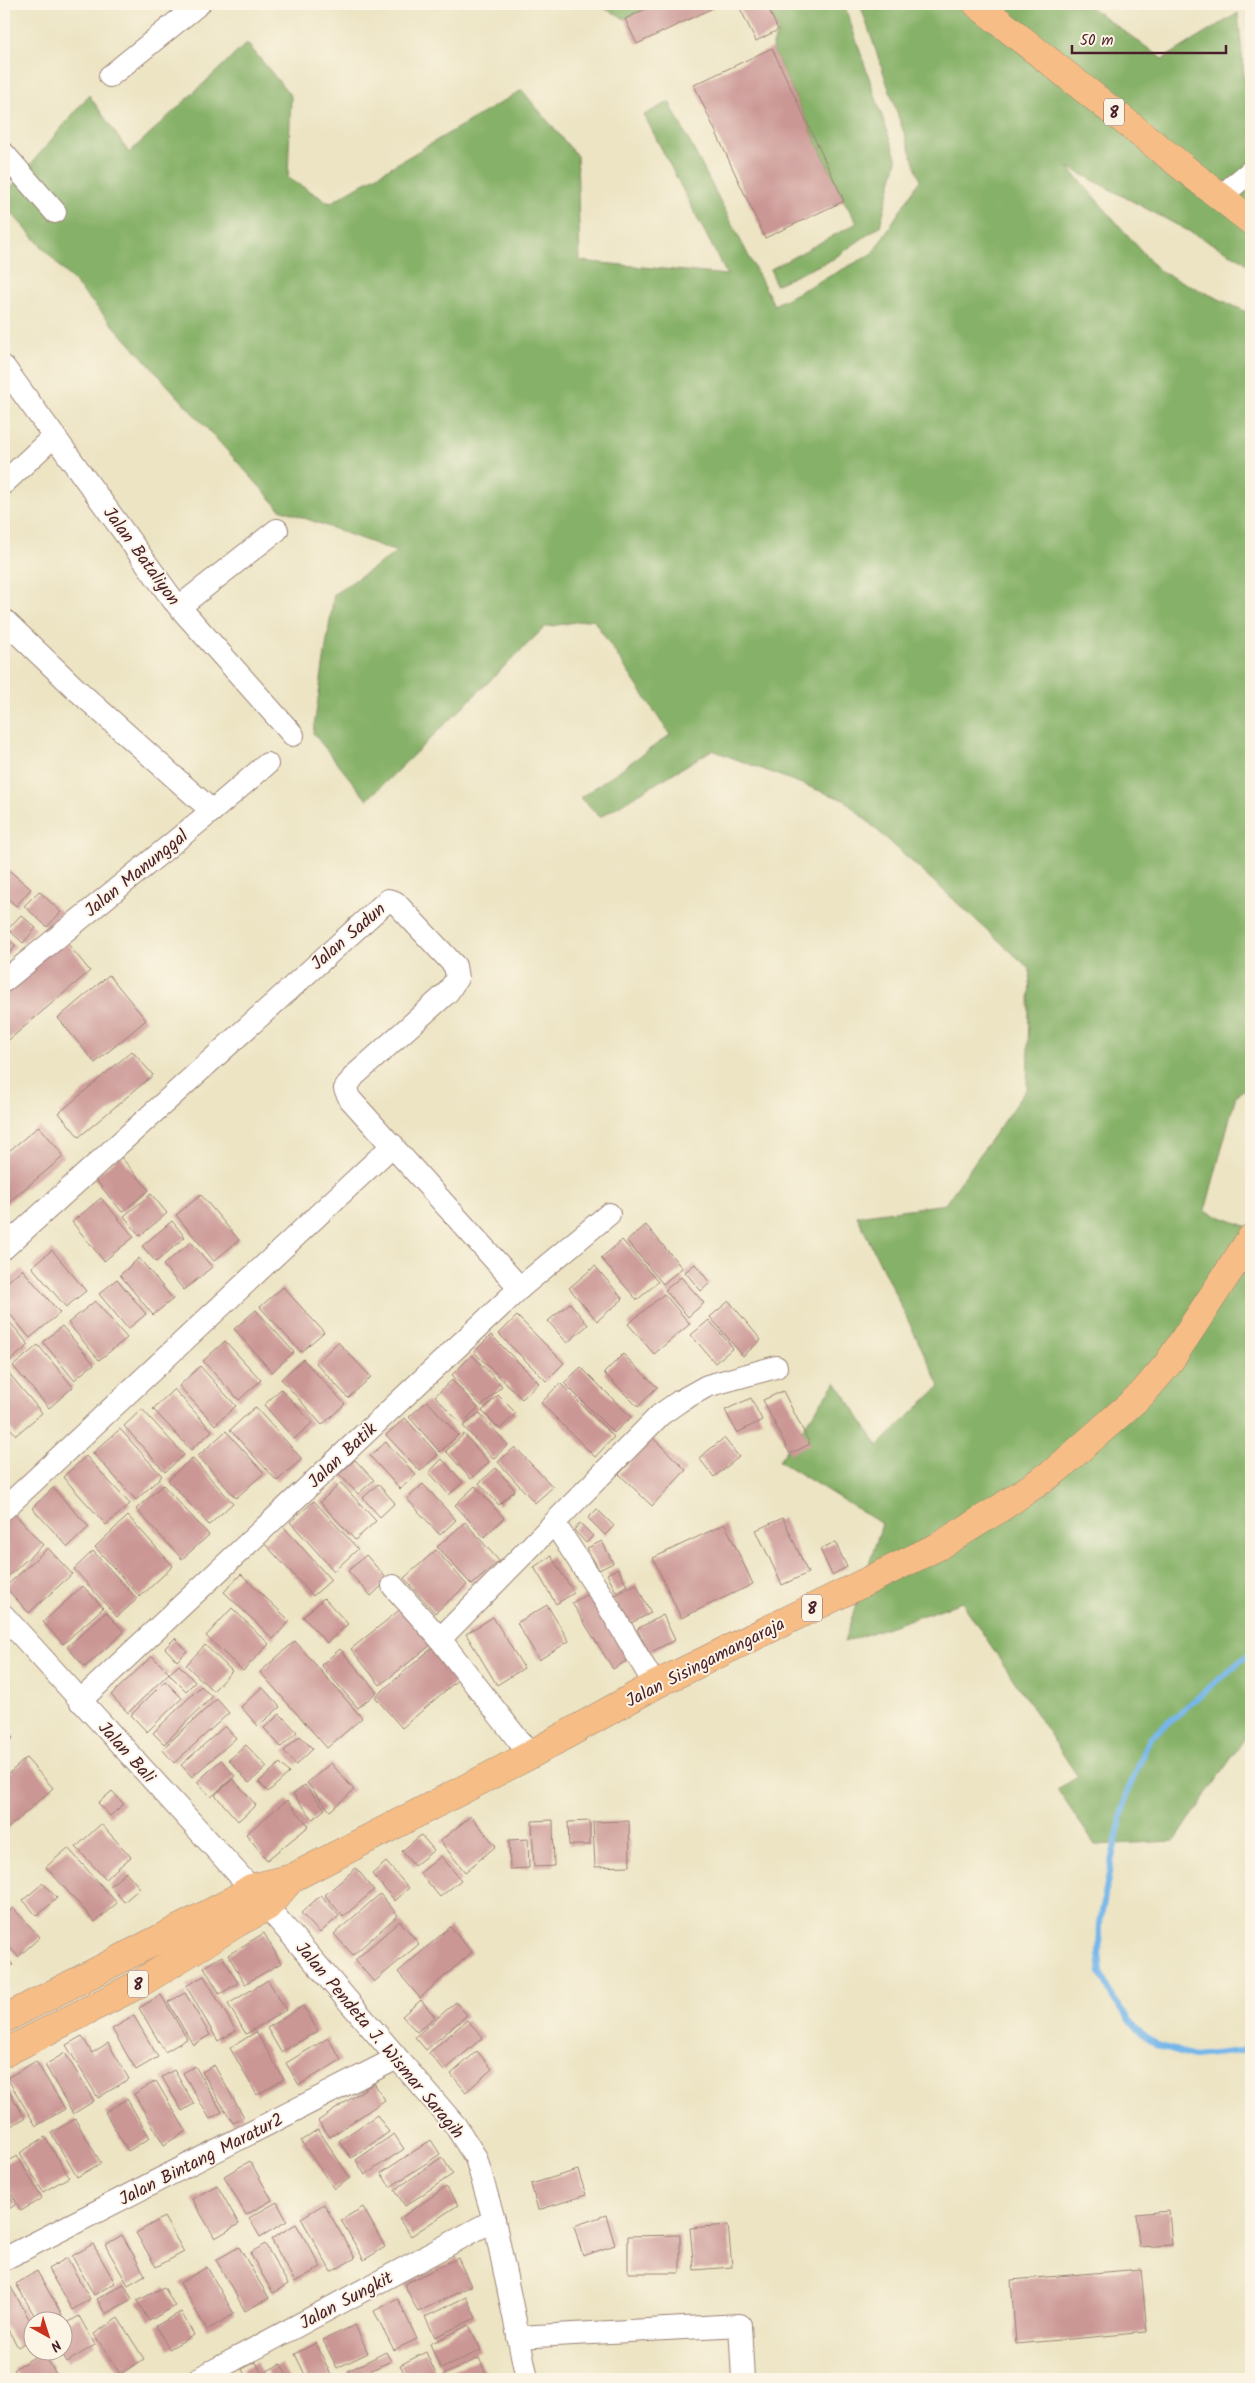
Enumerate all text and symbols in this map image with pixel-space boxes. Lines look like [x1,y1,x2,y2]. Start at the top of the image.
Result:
scale bar [1072,22,1226,54]
text: 50 m [1080,29,1114,53]
road number: 8 [1104,98,1124,125]
street label: Jalan Bataliyon [95,501,187,613]
street label: Jalan Manunggal [78,823,196,925]
street label: Jalan Sadun [305,896,393,978]
street label: Jalan Batik [302,1416,385,1496]
road number: 8 [802,1595,822,1622]
street label: Jalan Sisingamangaraja [621,1611,791,1716]
street label: Jalan Bali [90,1715,162,1791]
street label: Jalan Pendeta J. Wismar Saragih [287,1936,470,2146]
road number: 8 [128,1970,148,1998]
street label: Jalan Bintang Maratur2 [114,2106,289,2215]
street label: Jalan Sungkit [295,2264,400,2338]
north arrow [22,2310,72,2360]
text: N [45,2334,66,2357]

